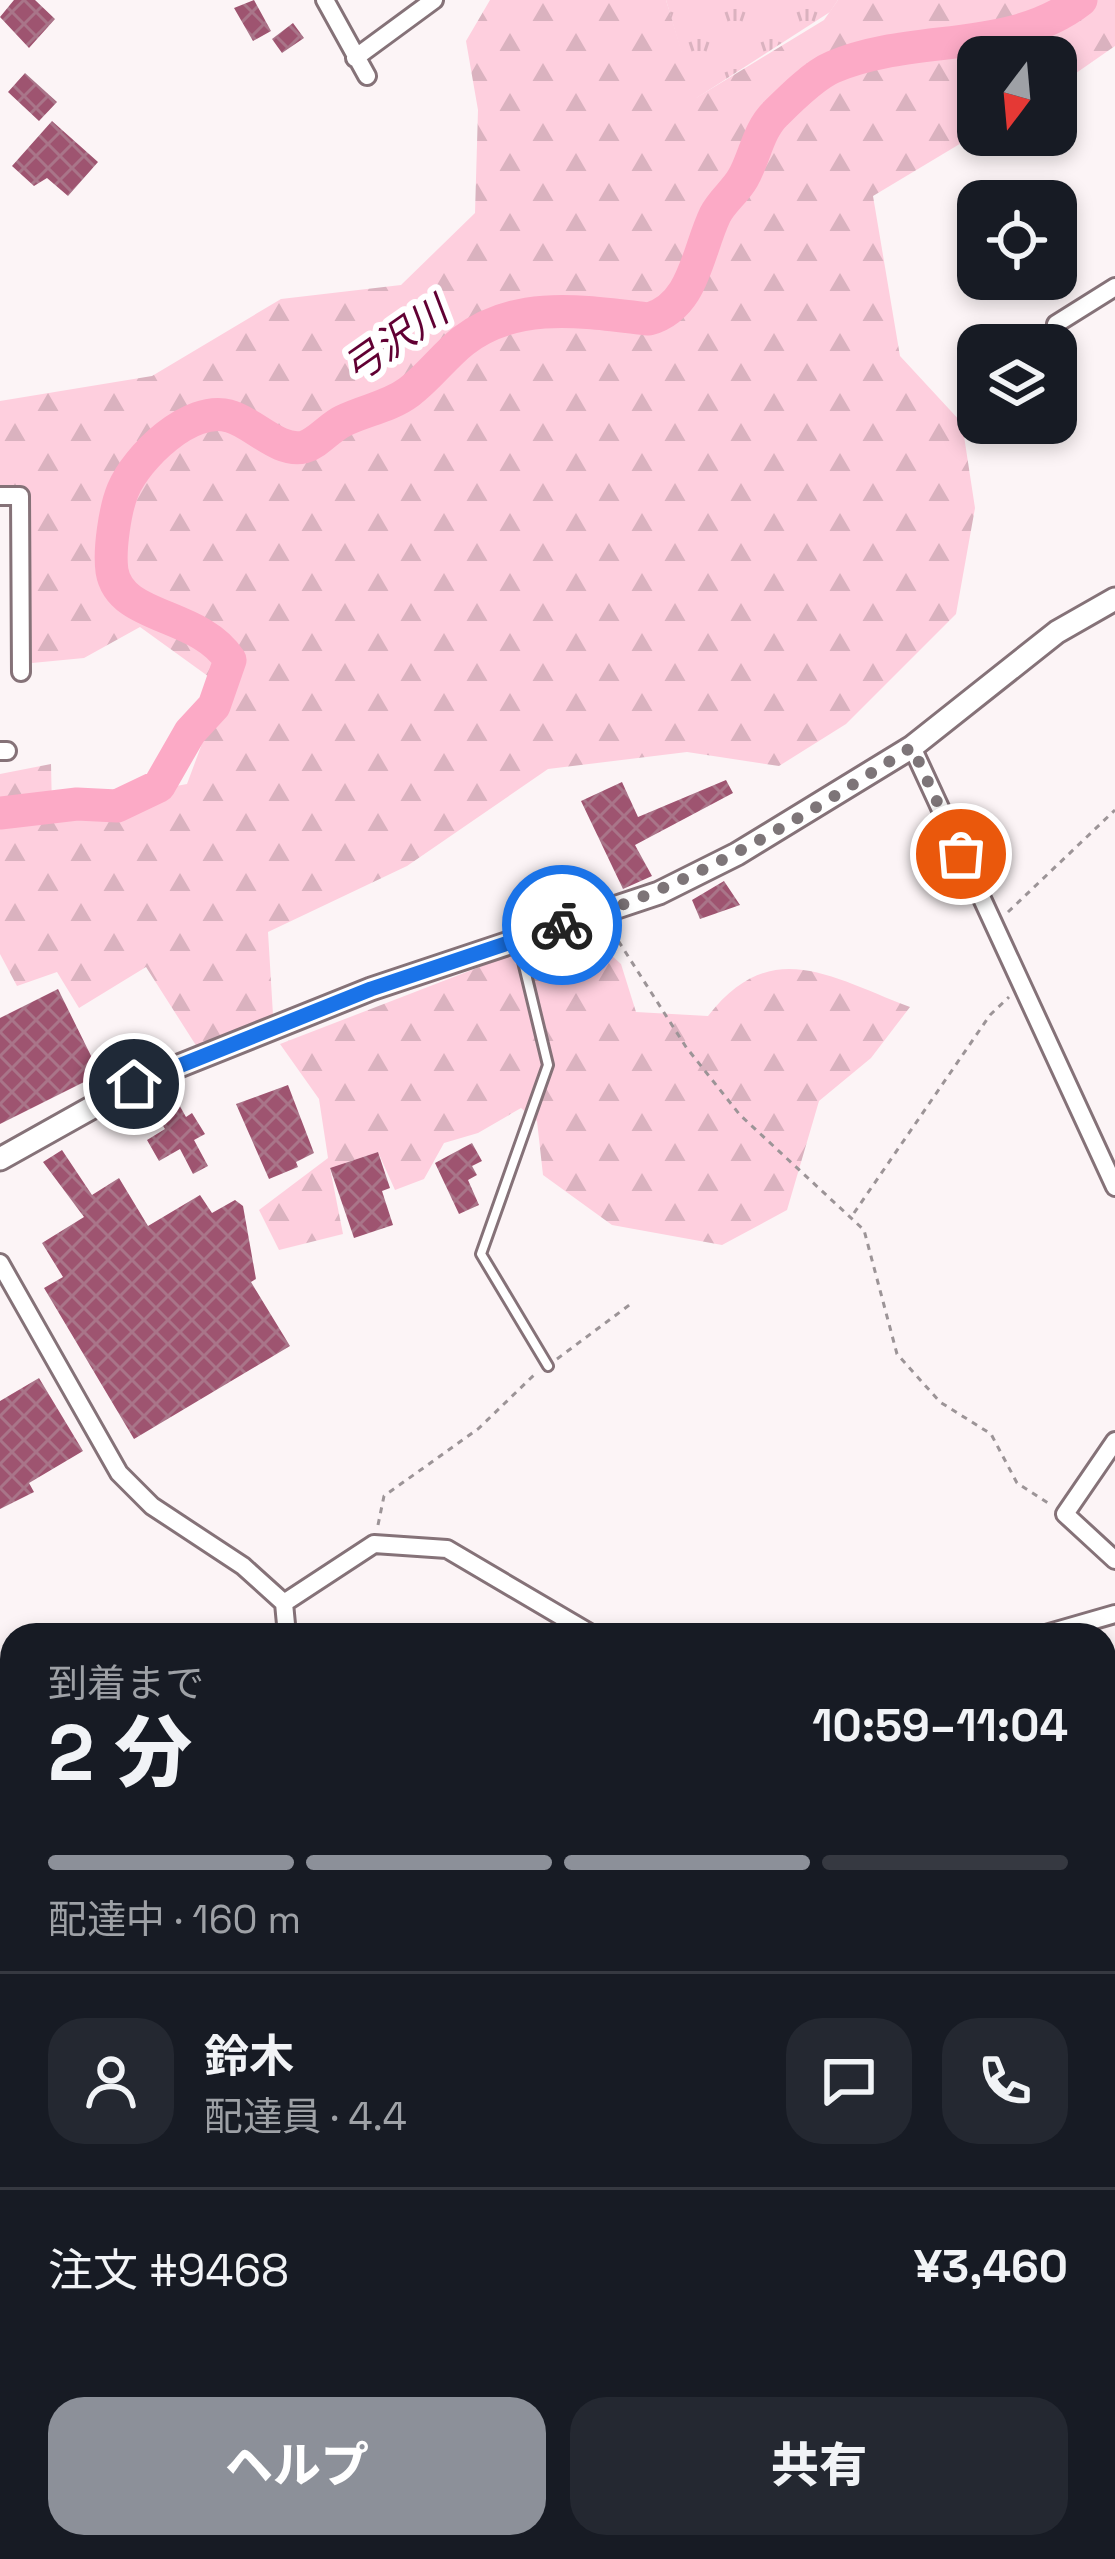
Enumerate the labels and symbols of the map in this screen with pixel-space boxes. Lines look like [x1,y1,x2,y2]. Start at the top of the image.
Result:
north arrow [957,36,1077,156]
water label: 弓沢川 [333,284,460,394]
pin [910,803,1012,905]
courier [502,865,622,985]
pin [83,1033,185,1135]

